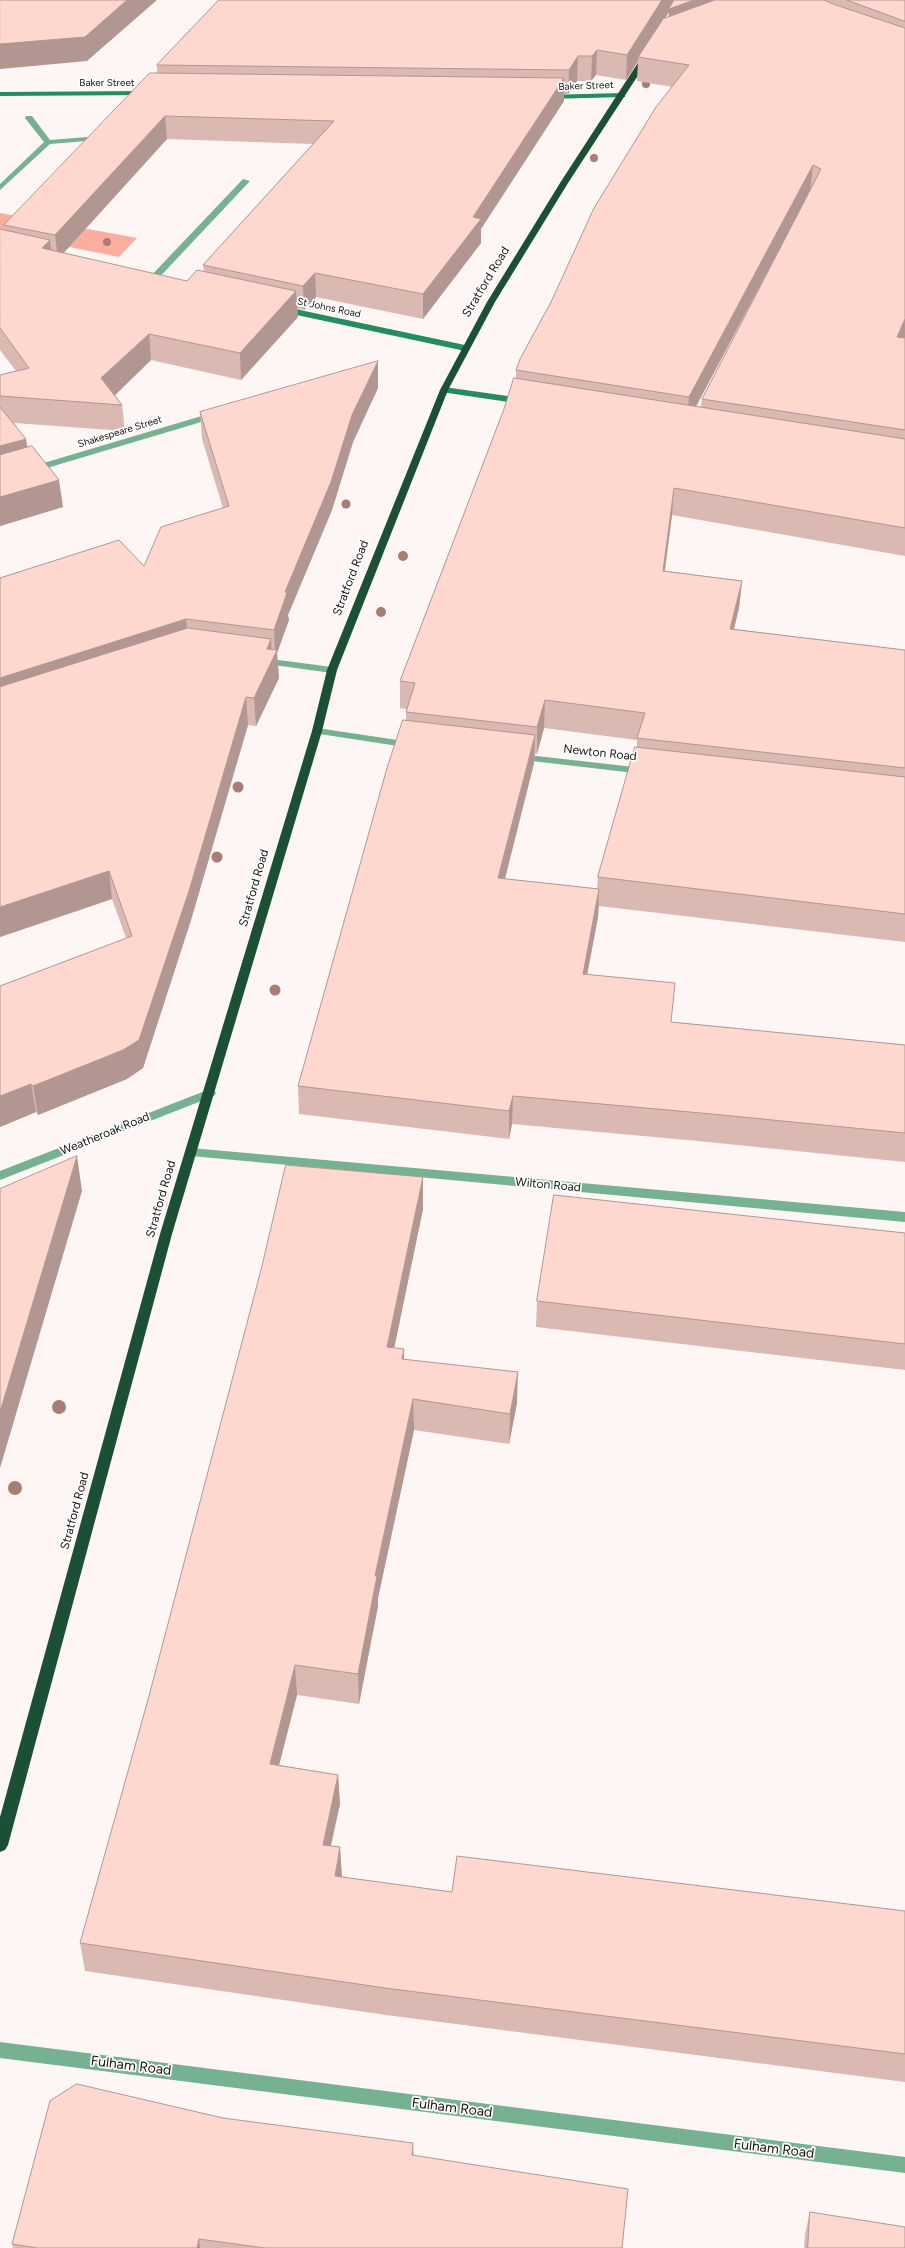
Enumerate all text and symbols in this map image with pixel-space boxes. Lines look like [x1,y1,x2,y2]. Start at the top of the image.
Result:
street label: Baker Street [79,77,135,89]
street label: Baker Street [558,79,614,93]
street label: Stratford Road [459,244,513,320]
street label: St Johns Road [296,295,362,321]
street label: Shakespeare Street [76,413,164,451]
street label: Stratford Road [330,538,372,618]
street label: Newton Road [563,742,637,764]
street label: Stratford Road [236,848,272,928]
street label: Weatheroak Road [58,1110,152,1158]
street label: Stratford Road [143,1159,179,1239]
street label: Wilton Road [515,1175,581,1195]
street label: Stratford Road [58,1471,92,1551]
street label: Fulham Road [90,2053,172,2079]
street label: Fulham Road [411,2095,493,2121]
street label: Fulham Road [733,2136,815,2162]

